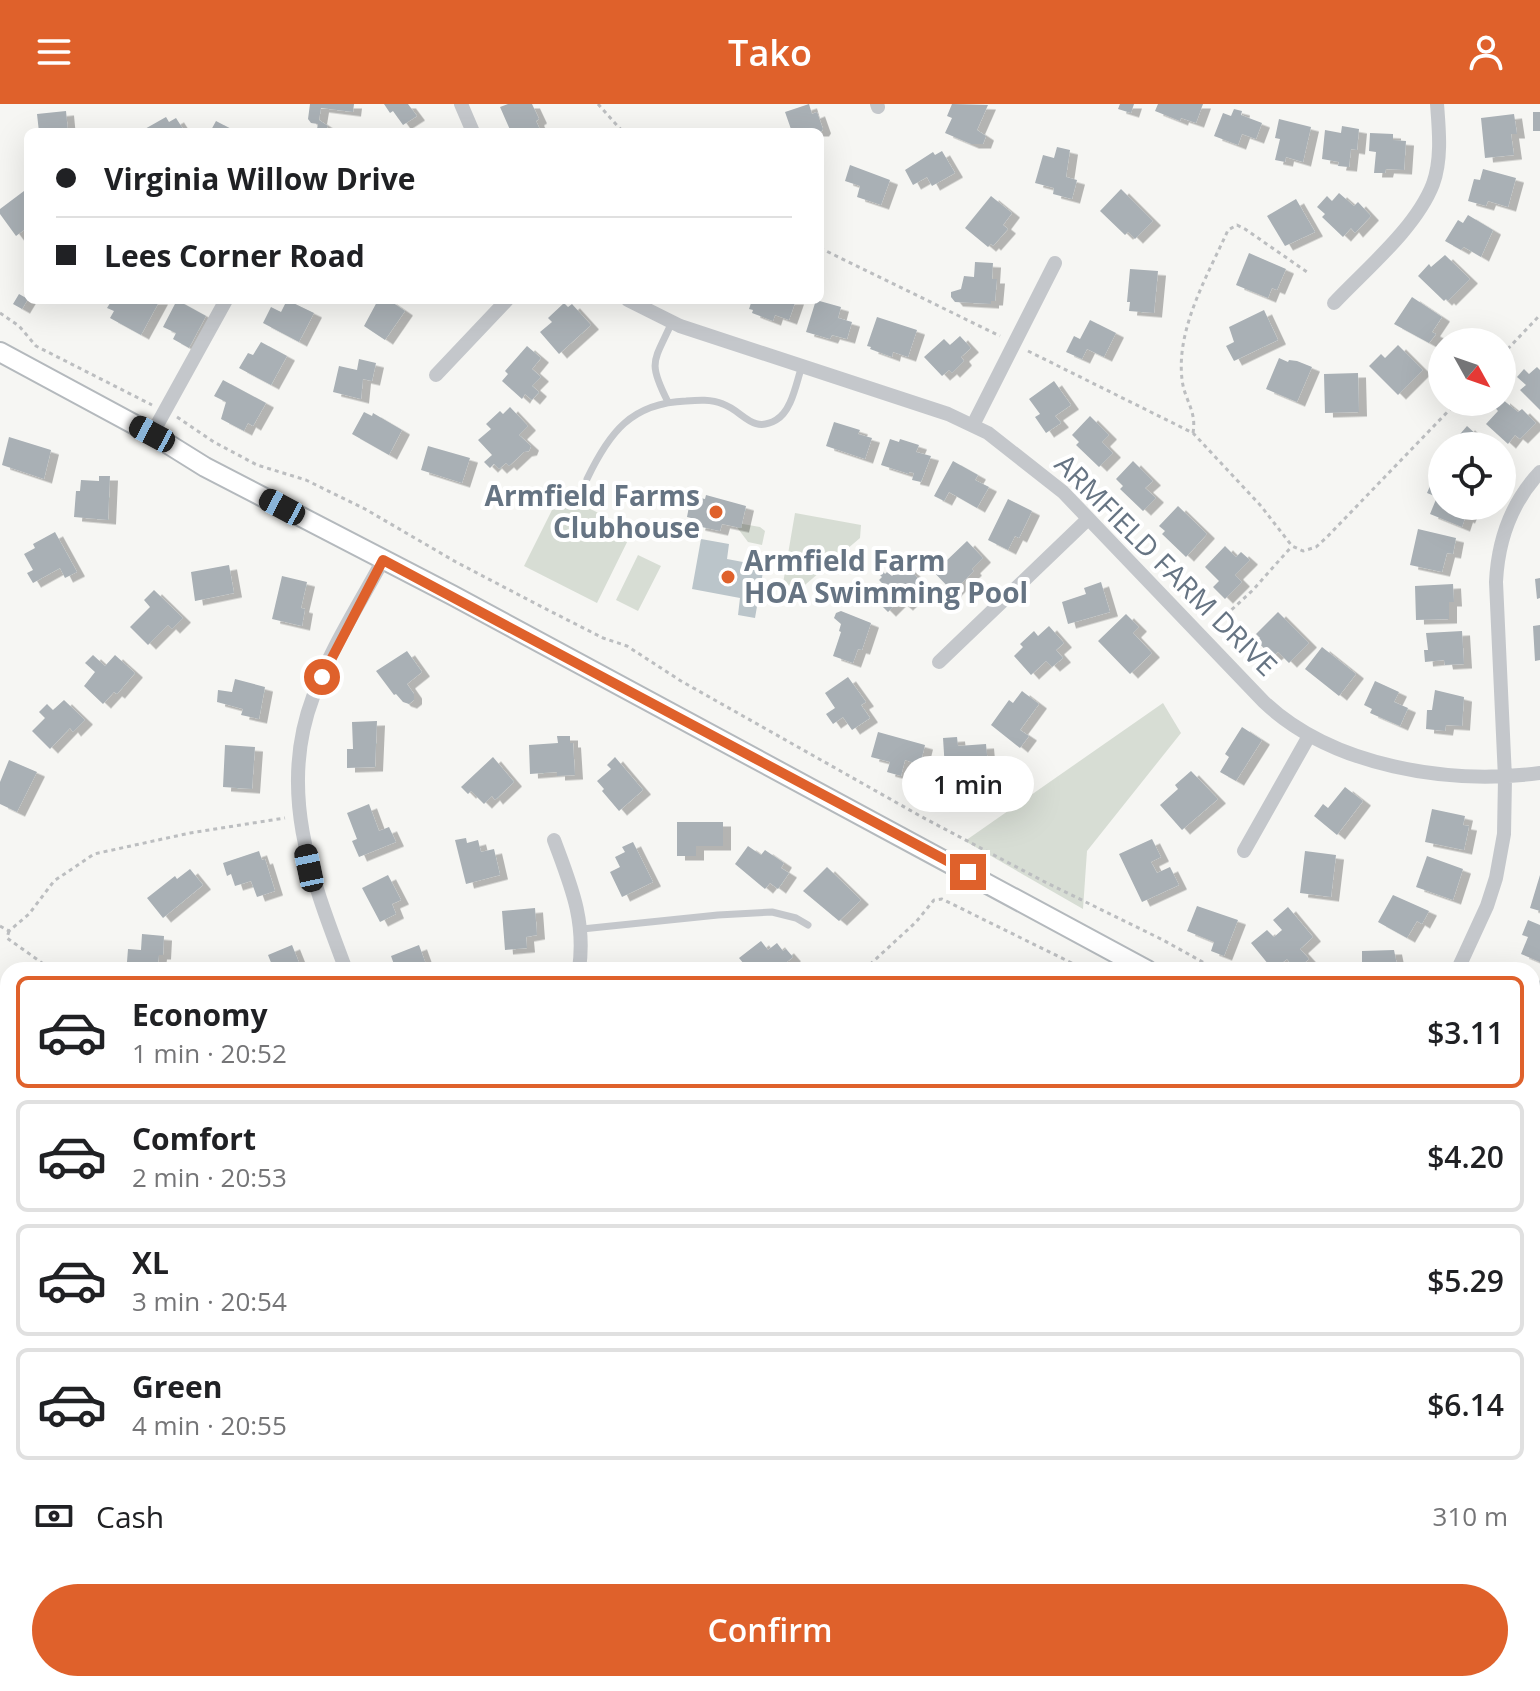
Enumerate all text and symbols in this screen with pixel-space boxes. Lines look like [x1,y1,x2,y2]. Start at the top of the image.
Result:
text: Tako [728,28,812,77]
icon: menu [32,30,76,74]
icon: person [1464,30,1508,74]
text: Virginia Willow Drive [104,158,415,199]
text: Lees Corner Road [104,235,365,276]
north arrow [1428,328,1516,416]
map controls [1428,328,1516,520]
car [125,412,179,456]
button: locate [1428,432,1516,520]
street label: ARMFIELD FARM DRIVE [1047,445,1286,684]
place label: Armfield Farms Clubhouse [485,476,700,546]
car [255,485,309,529]
marker: Armfield Farms Clubhouse [707,503,725,521]
place label: Armfield Farm HOA Swimming Pool [744,541,1028,611]
marker: Armfield Farm HOA Swimming Pool [719,568,737,586]
route start [304,659,340,695]
callout: 1 min [902,756,1034,812]
text: 1 min [933,766,1003,802]
car [292,842,326,894]
route end [950,854,986,890]
text: Economy [132,994,268,1035]
icon: car [36,996,108,1068]
text: $3.11 [1427,1012,1504,1053]
text: 1 min · 20:52 [132,1035,287,1071]
text: Comfort [132,1118,256,1159]
icon: car [36,1120,108,1192]
text: $4.20 [1427,1136,1504,1177]
text: 2 min · 20:53 [132,1159,287,1195]
text: XL [132,1242,169,1283]
icon: car [36,1244,108,1316]
text: $5.29 [1427,1260,1504,1301]
text: 3 min · 20:54 [132,1283,287,1319]
text: Green [132,1366,223,1407]
icon: car [36,1368,108,1440]
text: $6.14 [1427,1384,1504,1425]
text: 4 min · 20:55 [132,1407,287,1443]
icon: cash [32,1494,76,1538]
text: Cash [96,1496,164,1537]
text: 310 m [1433,1498,1508,1534]
button: Confirm [32,1584,1508,1676]

